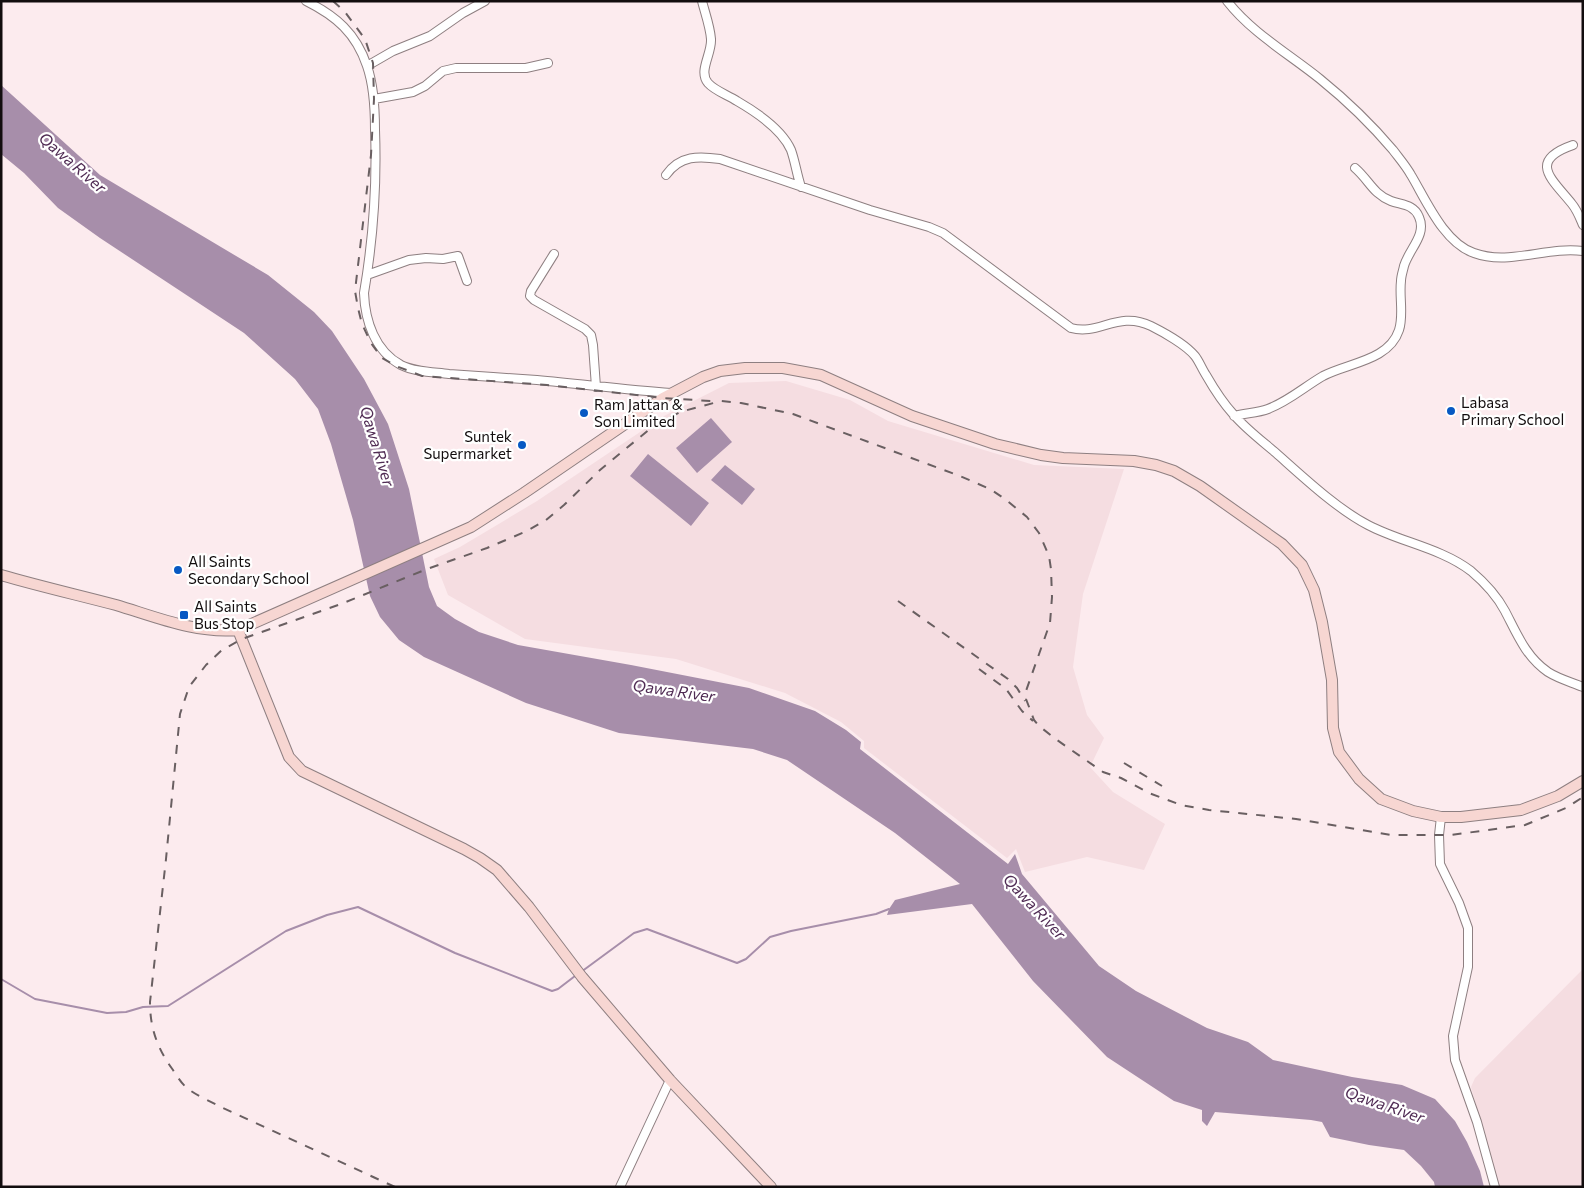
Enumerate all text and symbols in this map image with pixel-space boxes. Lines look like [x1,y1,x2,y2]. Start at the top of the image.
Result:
water label: Qawa River [35,128,111,197]
place label: Labasa Primary School [1461,393,1564,428]
place label: Ram Jattan & Son Limited [594,395,683,430]
water label: Qawa River [357,404,399,489]
marker: Labasa Primary School [1445,405,1457,417]
marker: Ram Jattan & Son Limited [578,407,590,419]
place label: Suntek Supermarket [423,427,512,462]
marker: Suntek Supermarket [516,439,528,451]
place label: All Saints Secondary School [188,552,309,587]
marker: All Saints Secondary School [172,564,184,576]
place label: All Saints Bus Stop [194,597,257,632]
marker: All Saints Bus Stop [178,609,190,621]
water label: Qawa River [632,675,717,705]
water label: Qawa River [1000,869,1071,943]
water label: Qawa River [1343,1082,1428,1127]

